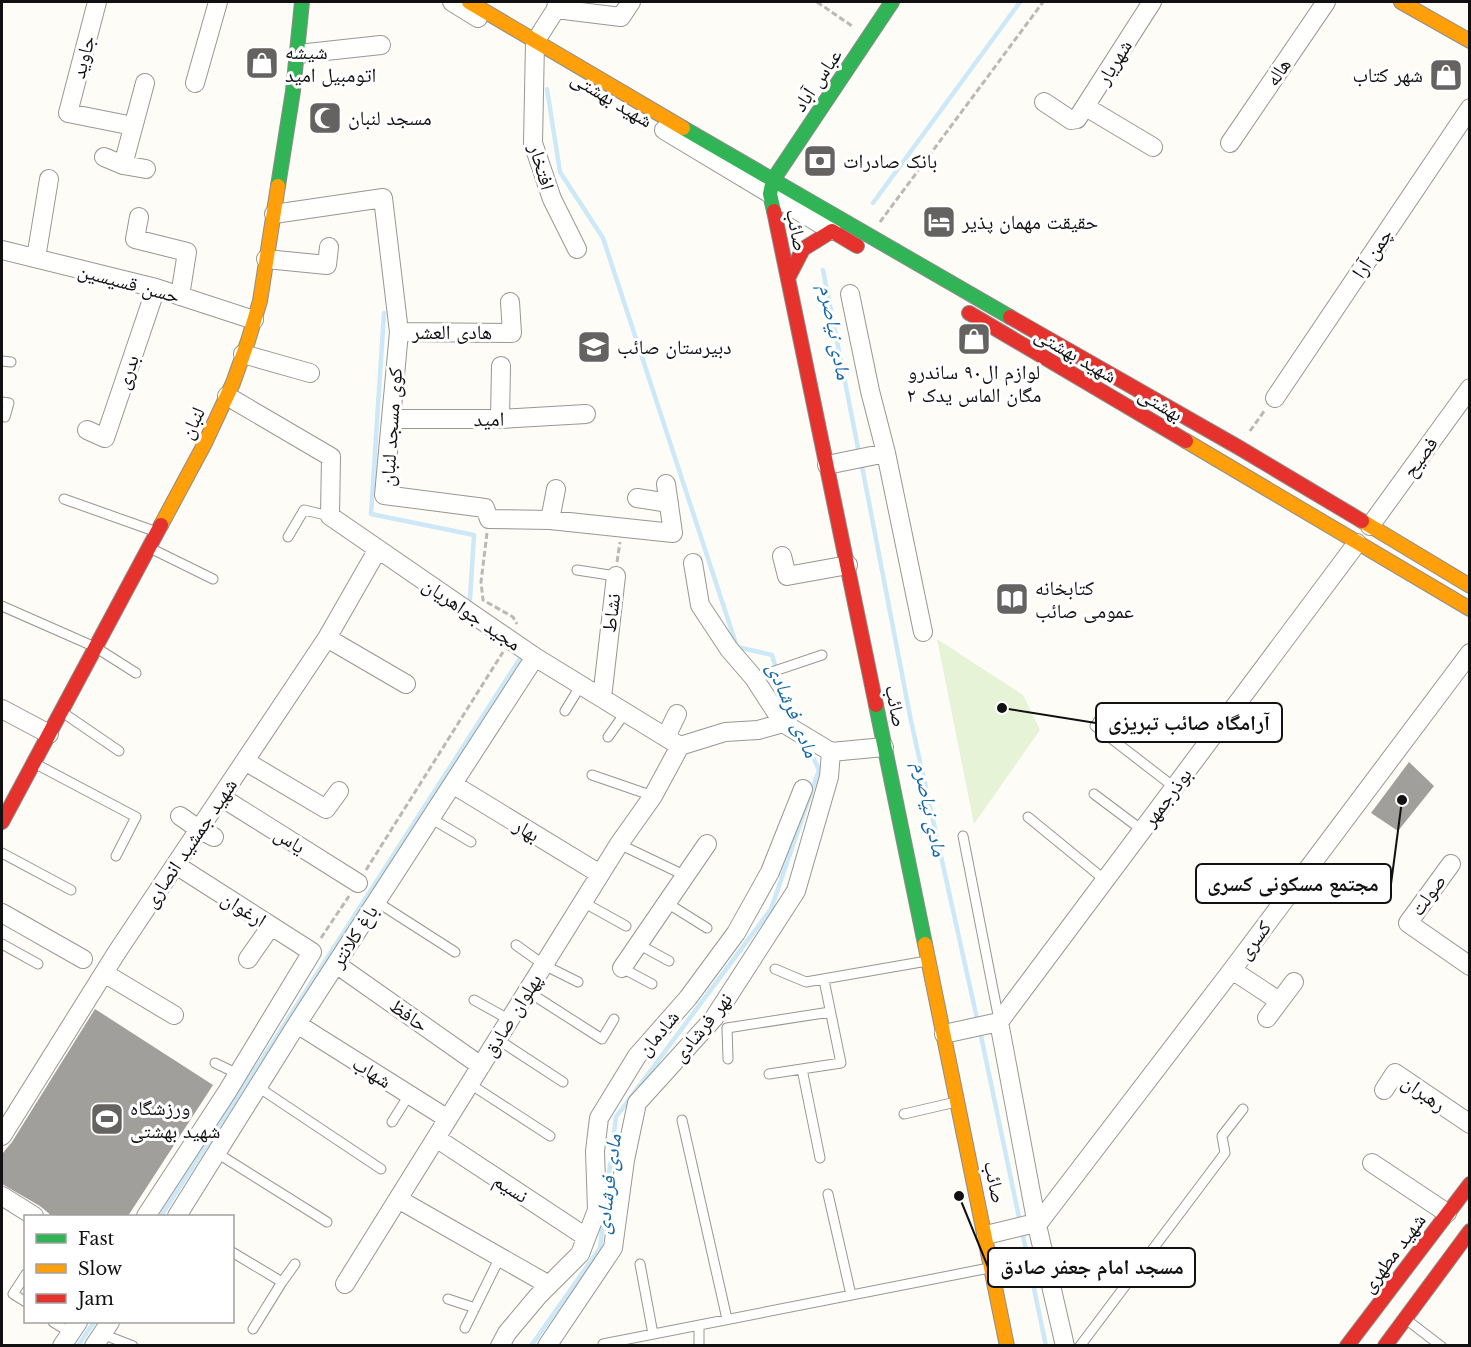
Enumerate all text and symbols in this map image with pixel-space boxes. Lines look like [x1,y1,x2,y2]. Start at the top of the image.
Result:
street label: جاوید [66,33,100,81]
street label: شهریار [1090,35,1137,90]
place label: شیشه اتومبیل امید [285,40,376,87]
street label: عباس آباد [787,44,847,116]
shop icon: شیشه اتومبیل امید [244,45,280,81]
street label: هاله [1260,53,1296,91]
shop icon: شهر کتاب [1428,57,1464,93]
place label: شهر کتاب [1352,63,1423,87]
street label: شهید بهشتی [567,65,657,133]
mosque icon: مسجد لنبان [307,100,343,136]
place label: مسجد لنبان [348,106,432,130]
street label: افتخار [524,140,560,193]
bank icon: بانک صادرات [802,143,838,179]
place label: بانک صادرات [843,149,937,173]
hotel icon: حقیقت مهمان پذیر [921,204,957,240]
street label: صائب [781,207,813,253]
place label: حقیقت مهمان پذیر [961,210,1099,234]
street label: چمن آرا [1346,223,1398,283]
street label: حسن قسیسین [75,258,183,308]
water label: مادی نیاصرم [812,282,857,382]
street label: هادی العشر [411,320,492,344]
shop icon: لوازم ال۹۰ ساندرو مگان الماس یدک ۲ [956,321,992,357]
street label: شهید بهشتی [1031,322,1121,388]
school or university icon: دبیرستان صائب [576,329,612,365]
place label: دبیرستان صائب [617,335,732,359]
street label: بدری [110,352,144,392]
place label: لوازم ال۹۰ ساندرو مگان الماس یدک ۲ [907,360,1041,407]
street label: کوی مسجد لنبان [375,367,407,487]
street label: بهشتی [1135,382,1187,426]
street label: لنبان [174,403,210,443]
street label: امید [474,407,504,431]
street label: فصیح [1397,432,1444,483]
street label: مجید جواهریان [418,572,526,656]
place label: کتابخانه عمومی صائب [1035,576,1134,623]
library icon: کتابخانه عمومی صائب [994,581,1030,617]
street label: نشاط [597,592,625,634]
water label: مادی فرشادی [761,659,825,762]
street label: صائب [880,683,912,729]
callout: آرامگاه صائب تبریزی [1096,703,1282,742]
text: آرامگاه صائب تبریزی [1108,710,1270,736]
water label: مادی نیاصرم [906,759,953,859]
street label: بوذرجمهر [1136,763,1197,832]
street label: شهید جمشید انصاری [138,774,242,912]
street label: بهار [509,813,544,847]
street label: یاس [270,821,310,859]
callout: مجتمع مسکونی کسری [1196,864,1391,903]
street label: صولت [1405,869,1451,921]
text: مجتمع مسکونی کسری [1207,871,1379,898]
street label: ارغوان [217,886,271,932]
street label: باغ کلانتر [324,900,384,973]
street label: کسری [1232,916,1276,964]
street label: پهلوان صادق [477,969,547,1061]
street label: نهر فرشادی [667,987,737,1067]
street label: حافظ [385,993,433,1037]
street label: شادمان [632,1005,684,1061]
street label: شهاب [348,1051,396,1093]
street label: رهبران [1397,1069,1451,1117]
place label: ورزشگاه شهید بهشتی [130,1096,221,1143]
sports icon: ورزشگاه شهید بهشتی [89,1101,125,1137]
water label: مادی فرشادی [589,1132,627,1235]
street label: صائب [979,1159,1011,1205]
street label: نسیم [488,1168,533,1210]
street label: شهید مطهری [1355,1209,1431,1297]
legend [24,1215,234,1323]
text: Fast [78,1228,115,1250]
callout: مسجد امام جعفر صادق [988,1248,1195,1287]
text: مسجد امام جعفر صادق [1000,1254,1184,1281]
text: Slow [78,1258,123,1280]
text: Jam [76,1288,114,1310]

